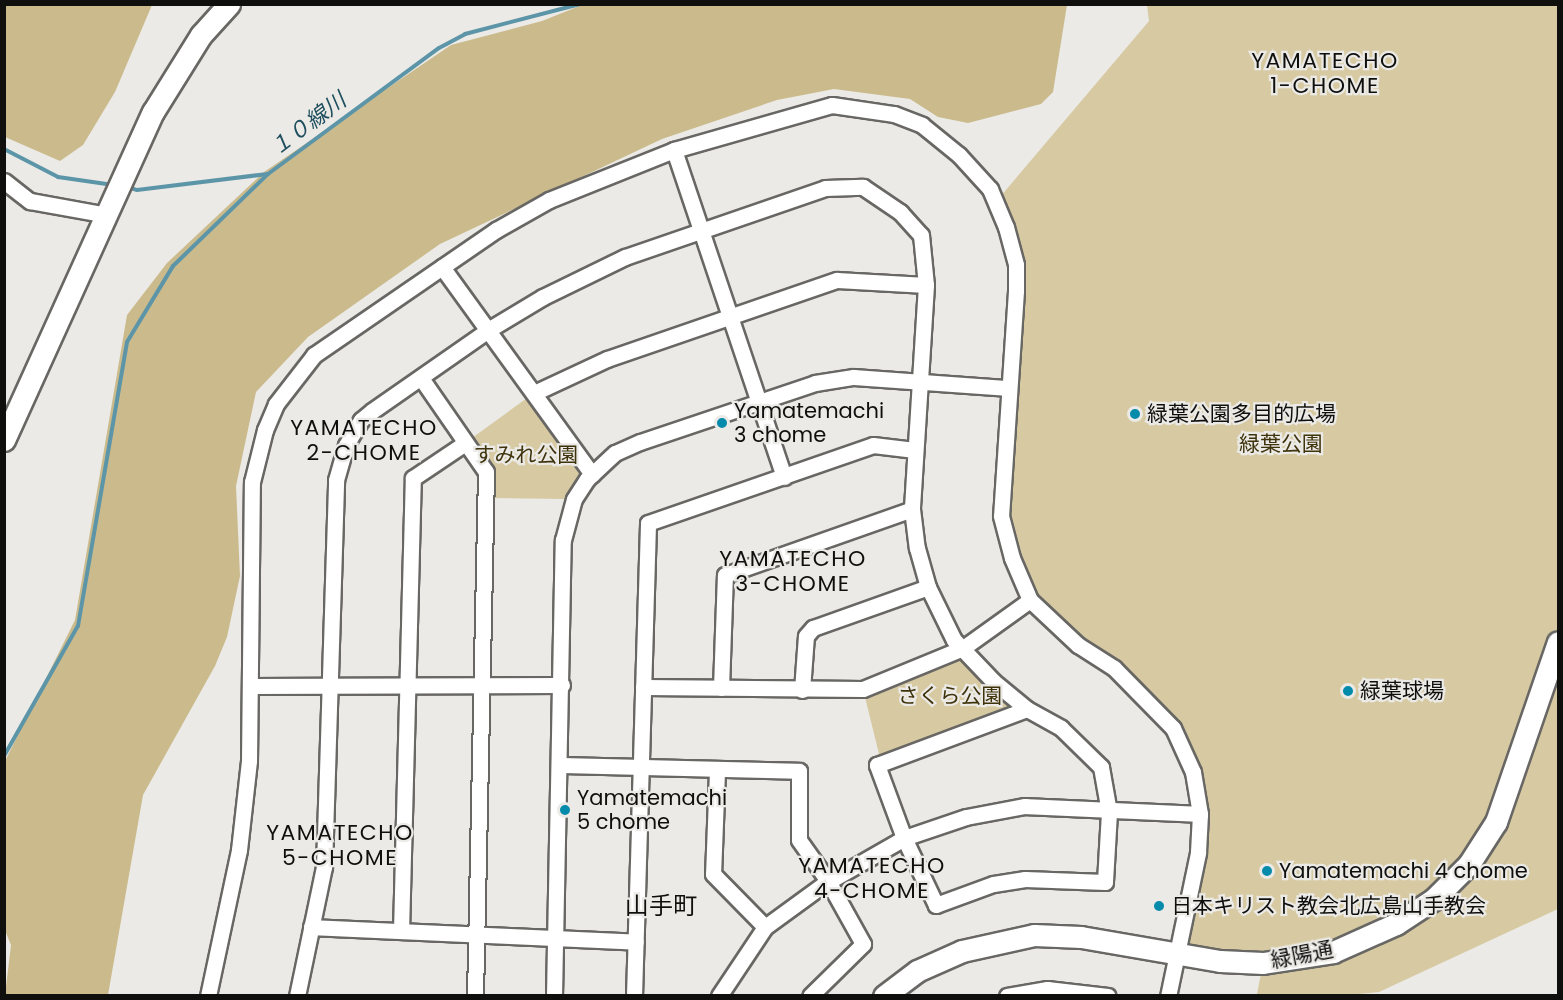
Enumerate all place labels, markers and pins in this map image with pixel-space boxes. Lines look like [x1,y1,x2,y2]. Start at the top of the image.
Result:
place label: Yamatemachi 3 chome [734,398,884,448]
place label: 緑葉公園多目的広場 [1147,401,1336,427]
marker: 緑葉公園多目的広場 [1128,407,1142,421]
marker: Yamatemachi 3 chome [715,416,729,430]
place label: 緑葉球場 [1360,678,1444,704]
marker: 緑葉球場 [1341,684,1355,698]
place label: Yamatemachi 5 chome [577,785,727,835]
marker: Yamatemachi 5 chome [558,803,572,817]
place label: Yamatemachi 4 chome [1279,858,1528,884]
marker: Yamatemachi 4 chome [1260,864,1274,878]
place label: 日本キリスト教会北広島山手教会 [1171,893,1486,919]
marker: 日本キリスト教会北広島山手教会 [1152,899,1166,913]

